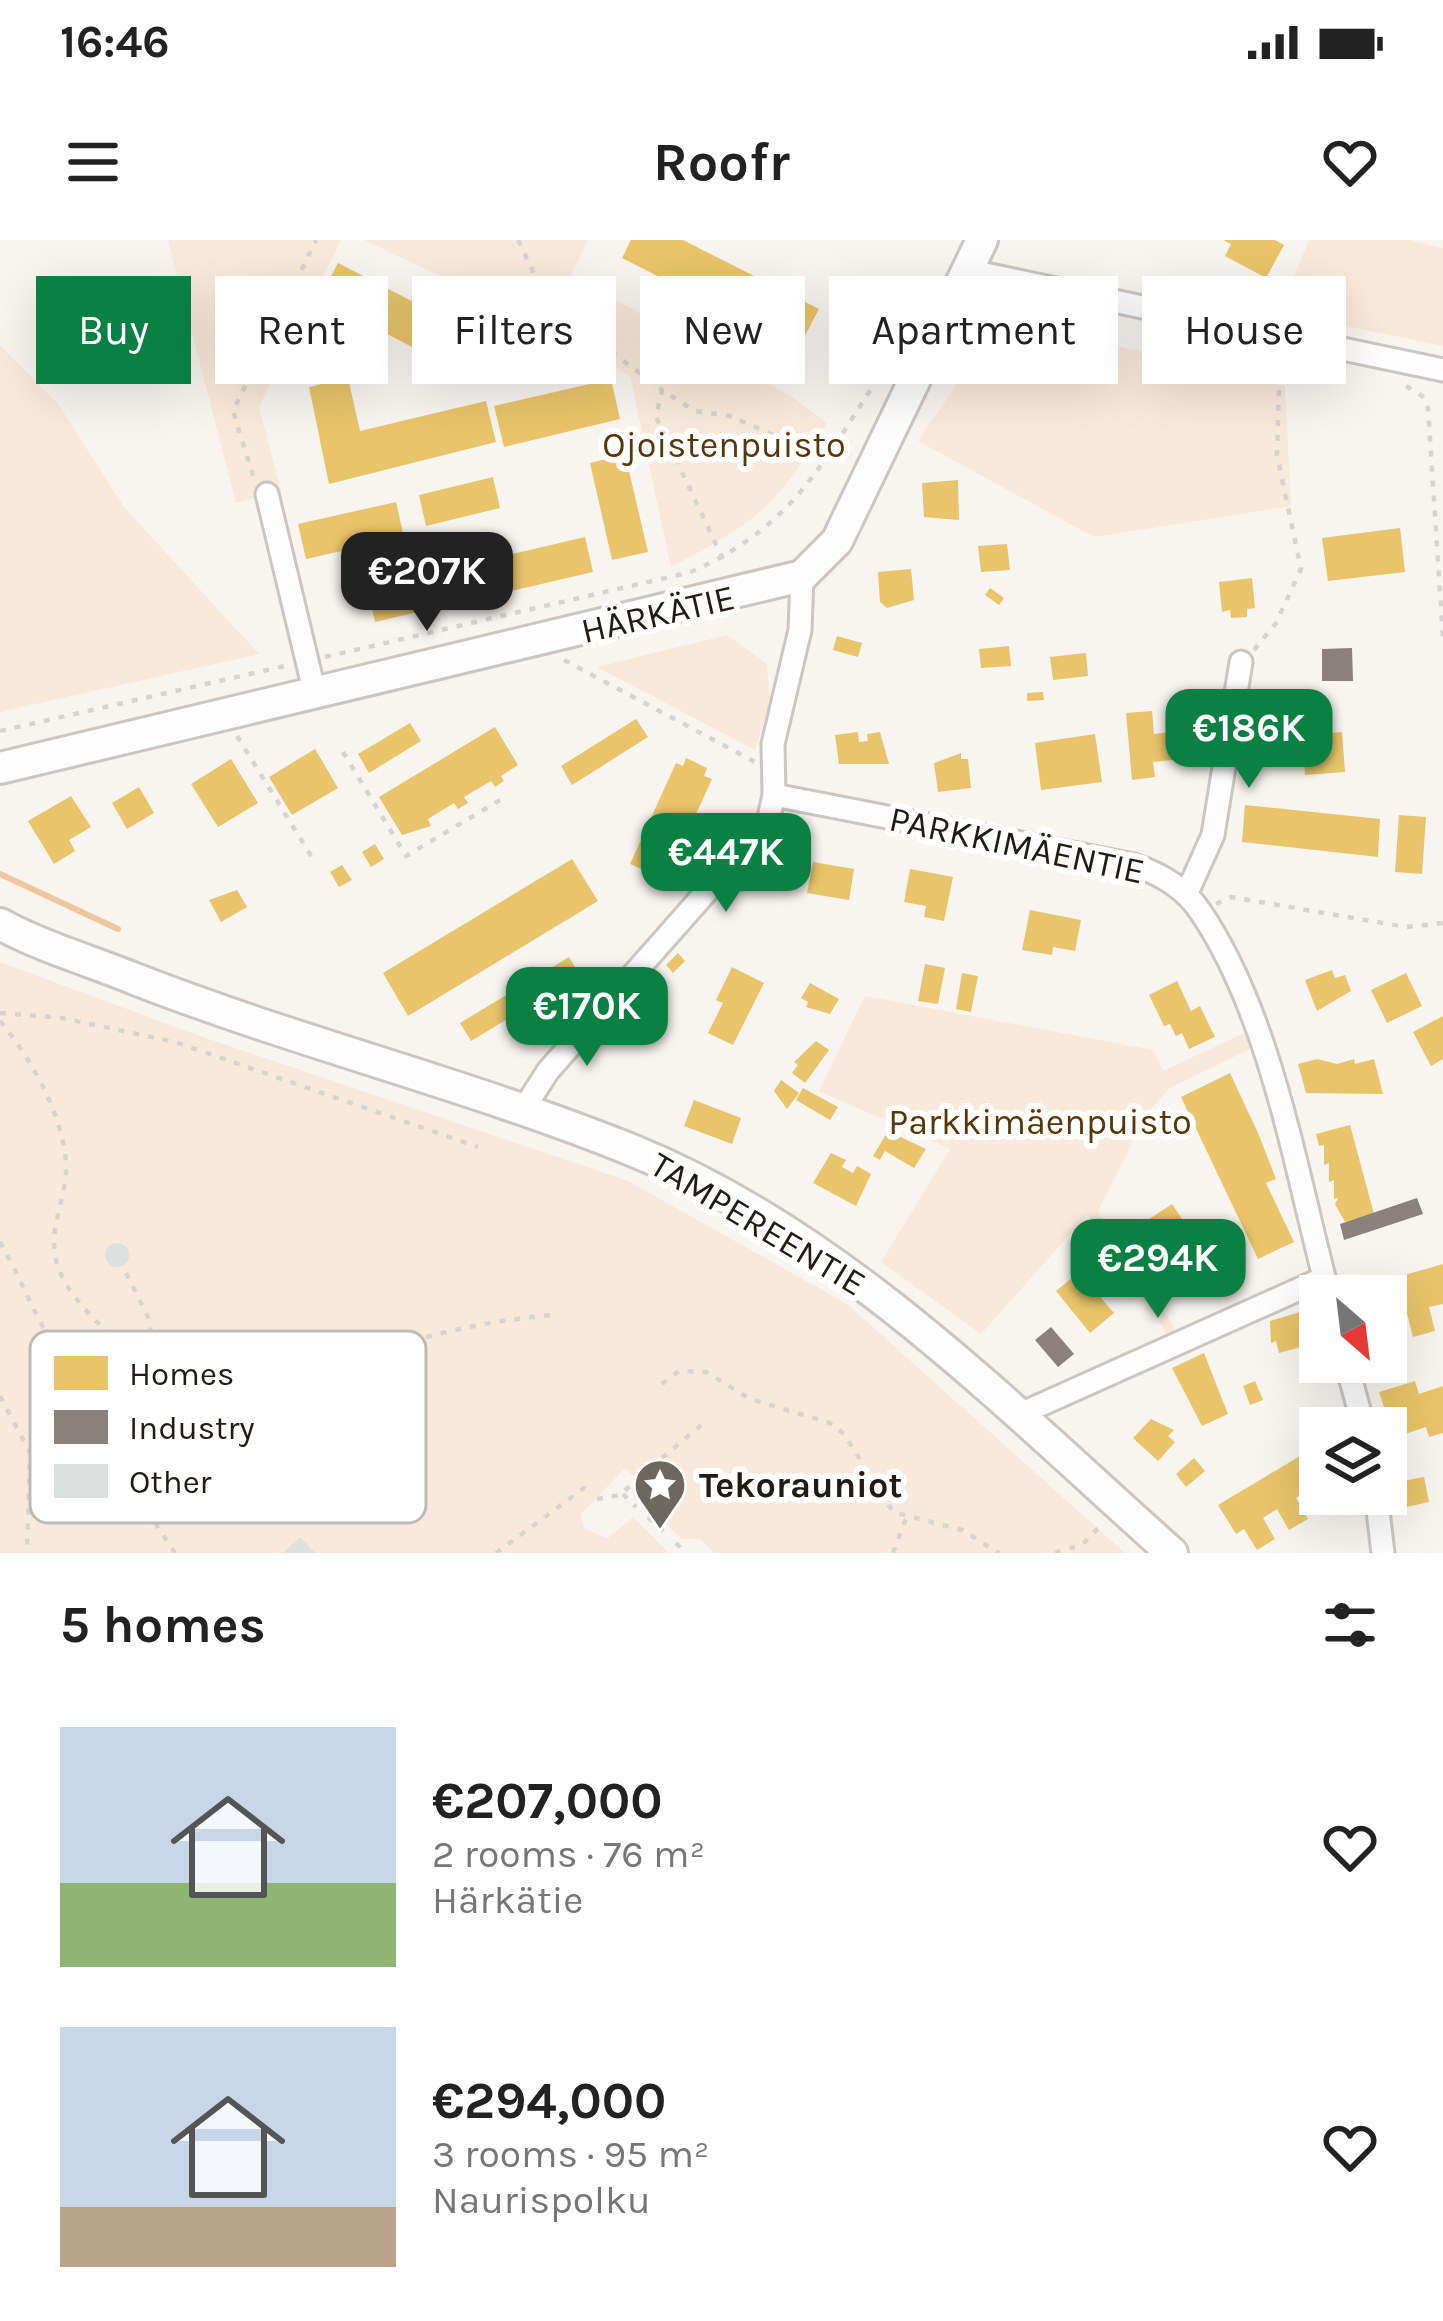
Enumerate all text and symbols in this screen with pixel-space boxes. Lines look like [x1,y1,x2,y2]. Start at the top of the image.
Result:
text: 16:46 [60,16,170,68]
icon: menu [60,129,126,195]
icon: heart [1317,129,1383,195]
text: Roofr [653,130,790,194]
chip: Buy [36,276,191,384]
chip: Rent [215,276,388,384]
chip: Filters [412,276,616,384]
chip: New [640,276,805,384]
chip: Apartment [829,276,1118,384]
chip: House [1142,276,1346,384]
park label: Ojoistenpuisto [602,424,846,466]
pin: €207K [343,532,511,634]
text: €207K [368,548,486,594]
street label: HÄRKÄTIE [577,576,739,652]
pin: €186K [1165,689,1333,791]
text: €186K [1192,705,1306,751]
street label: PARKKIMÄENTIE [886,797,1148,893]
pin: €447K [642,813,810,915]
text: €447K [668,829,784,875]
pin: €170K [503,967,671,1069]
text: €170K [533,983,641,1029]
park label: Parkkimäenpuisto [888,1101,1192,1143]
street label: TAMPEREENTIE [643,1143,873,1305]
pin: €294K [1074,1219,1242,1321]
text: €294K [1098,1235,1218,1281]
north arrow [1299,1275,1407,1383]
map controls [1299,1275,1407,1515]
legend [30,1331,426,1523]
text: Homes [129,1355,234,1393]
button: layers [1299,1407,1407,1515]
text: Industry [129,1409,255,1447]
place icon: Tekorauniot [632,1457,688,1531]
text: Other [129,1463,212,1501]
place label: Tekorauniot [699,1464,902,1506]
icon: filters [1317,1592,1383,1658]
text: 5 homes [60,1595,266,1655]
text: €207,000 [432,1771,662,1831]
icon: home [156,1775,300,1919]
icon: heart [1317,1814,1383,1880]
text: 2 rooms · 76 m² [432,1831,705,1877]
text: Härkätie [432,1877,583,1923]
text: €294,000 [432,2071,666,2131]
icon: home [156,2075,300,2219]
icon: heart [1317,2114,1383,2180]
text: 3 rooms · 95 m² [432,2131,710,2177]
text: Naurispolku [432,2177,651,2223]

